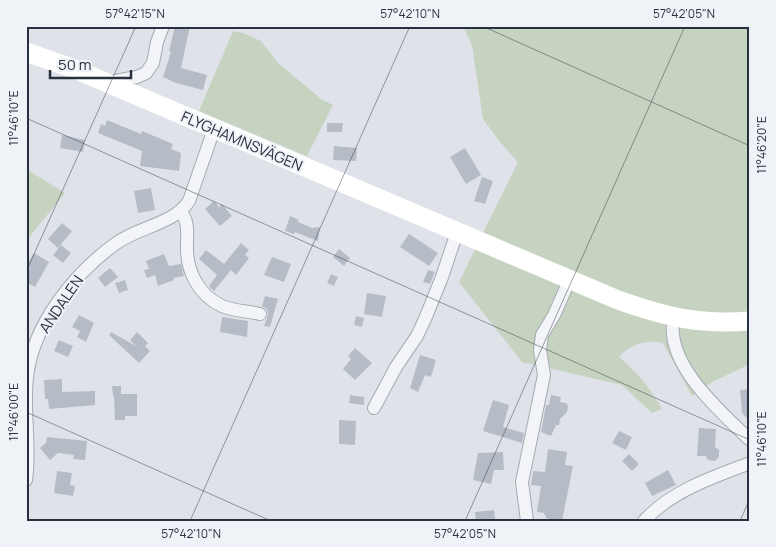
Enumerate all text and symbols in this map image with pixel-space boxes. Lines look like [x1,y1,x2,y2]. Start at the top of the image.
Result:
text: 57°42'15"N [105,5,165,22]
text: 57°42'10"N [380,5,440,22]
text: 57°42'05"N [653,5,715,22]
scale bar [50,48,131,80]
text: 50 m [58,54,92,75]
text: 11°46'10"E [5,90,22,146]
street label: FLYGHAMNSVÄGEN [178,106,306,176]
text: 11°46'20"E [753,116,770,174]
street label: ANDALEN [34,271,88,337]
text: 11°46'00"E [5,383,22,441]
text: 11°46'10"E [753,411,770,467]
text: 57°42'10"N [161,525,221,542]
text: 57°42'05"N [434,525,496,542]

